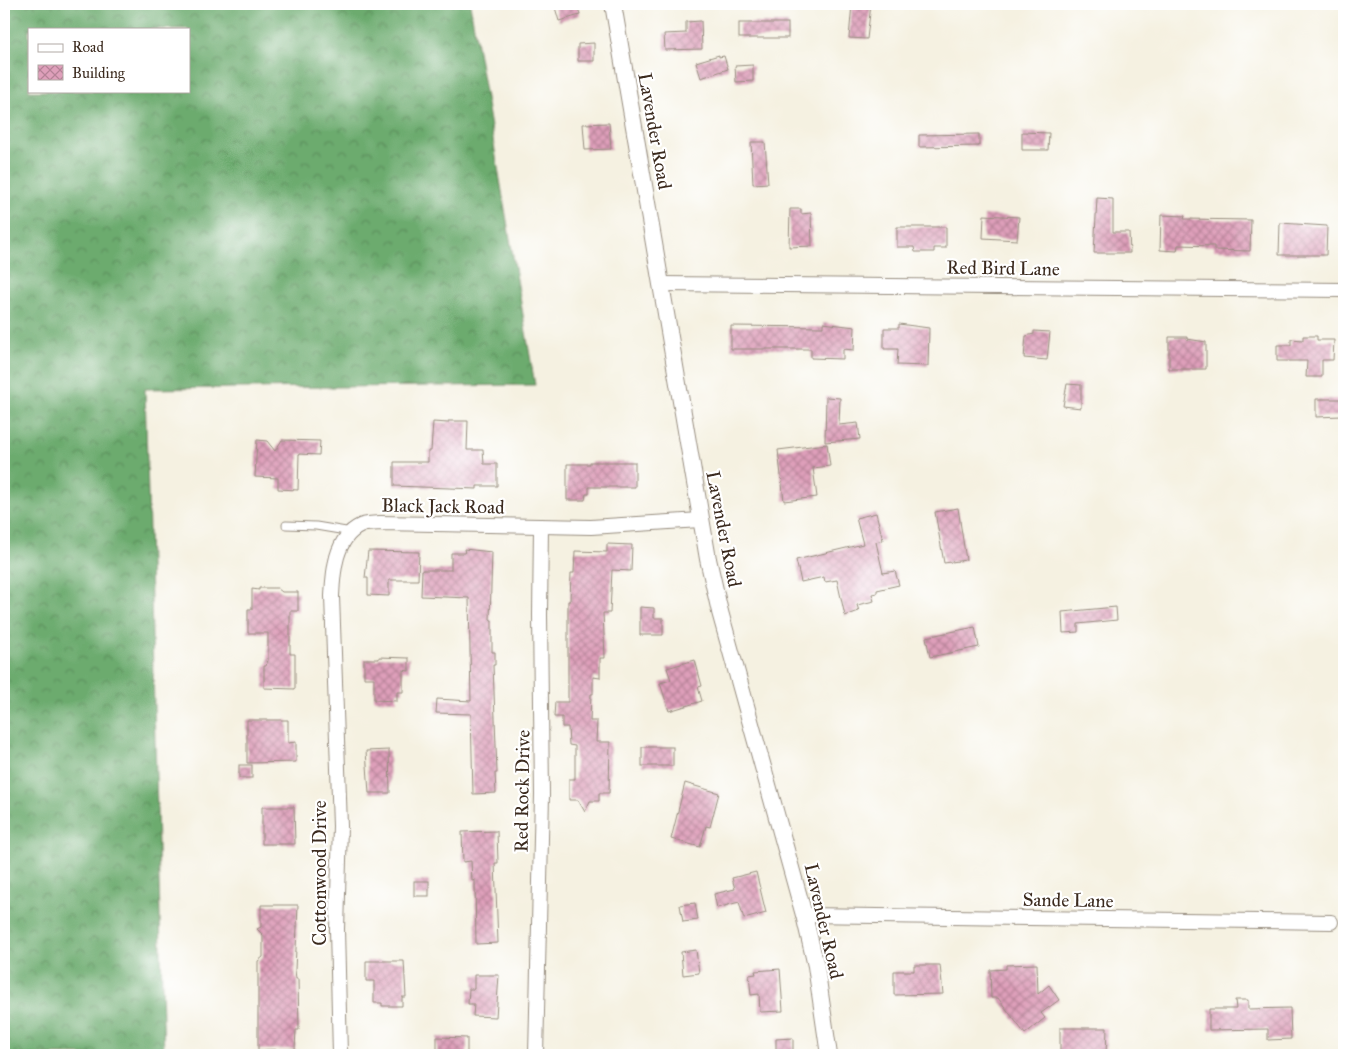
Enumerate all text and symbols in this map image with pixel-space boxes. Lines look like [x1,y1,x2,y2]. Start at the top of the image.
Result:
legend [28,28,190,92]
text: Road [72,38,104,56]
text: Building [72,64,126,82]
street label: Lavender Road [633,71,677,192]
street label: Red Bird Lane [946,256,1060,280]
street label: Lavender Road [701,469,747,590]
street label: Black Jack Road [381,493,505,520]
street label: Red Rock Drive [509,729,535,852]
street label: Cottonwood Drive [308,800,331,946]
street label: Lavender Road [800,861,849,982]
street label: Sande Lane [1022,888,1114,912]

